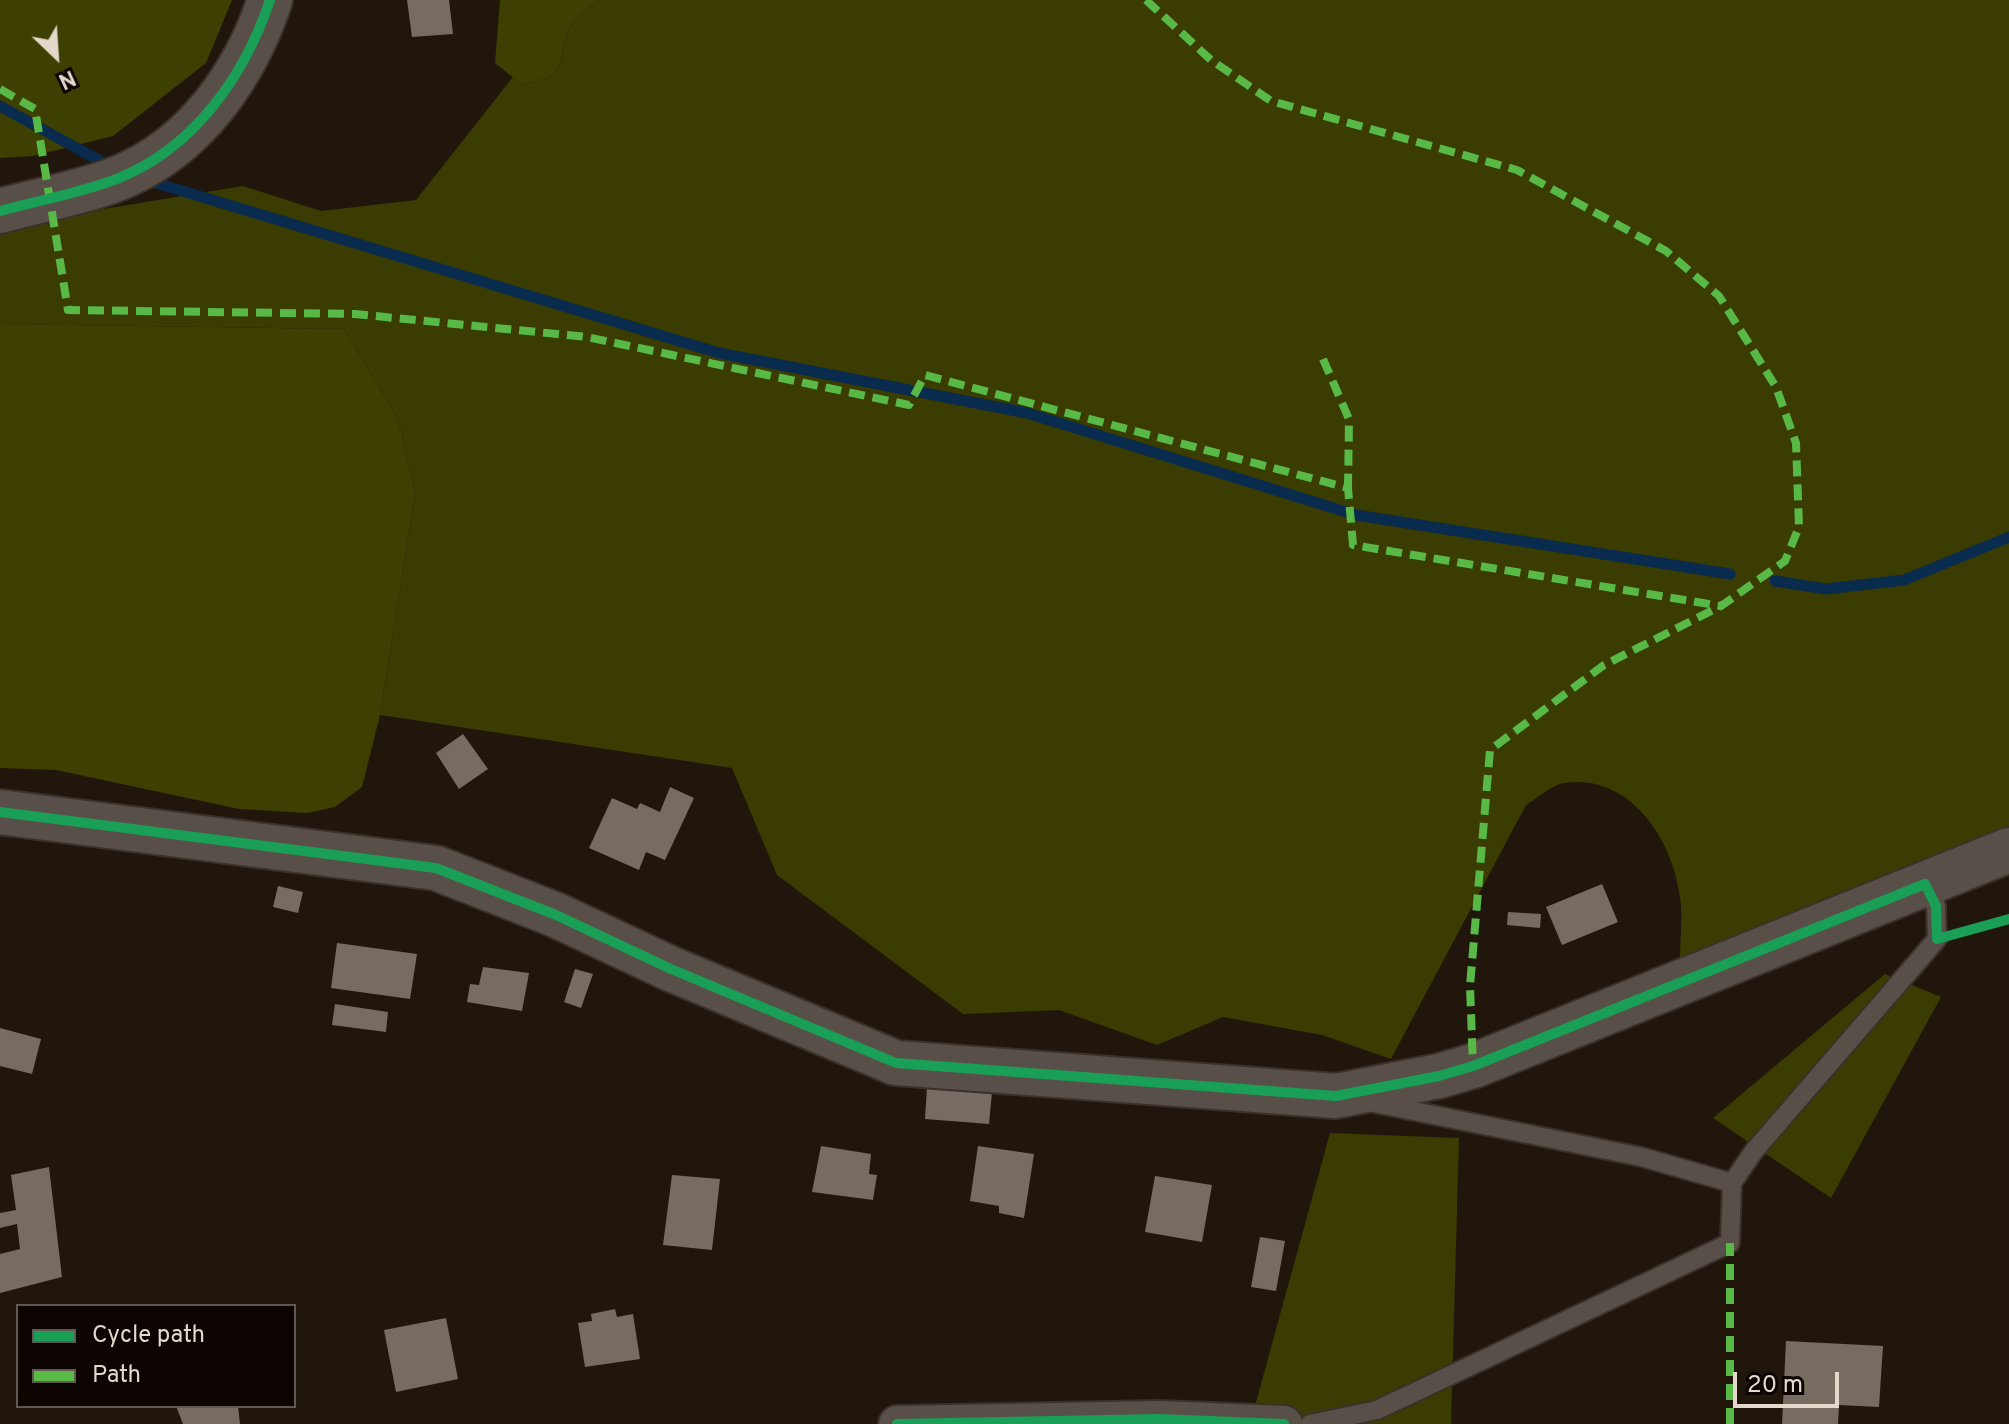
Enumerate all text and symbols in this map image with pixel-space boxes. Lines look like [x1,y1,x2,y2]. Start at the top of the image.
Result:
north arrow [16,16,96,96]
text: N [53,63,79,94]
legend [16,1304,296,1408]
text: Cycle path [92,1321,205,1351]
scale bar [1737,1356,1843,1406]
text: Path [92,1361,141,1391]
text: 20 m [1747,1371,1803,1401]

